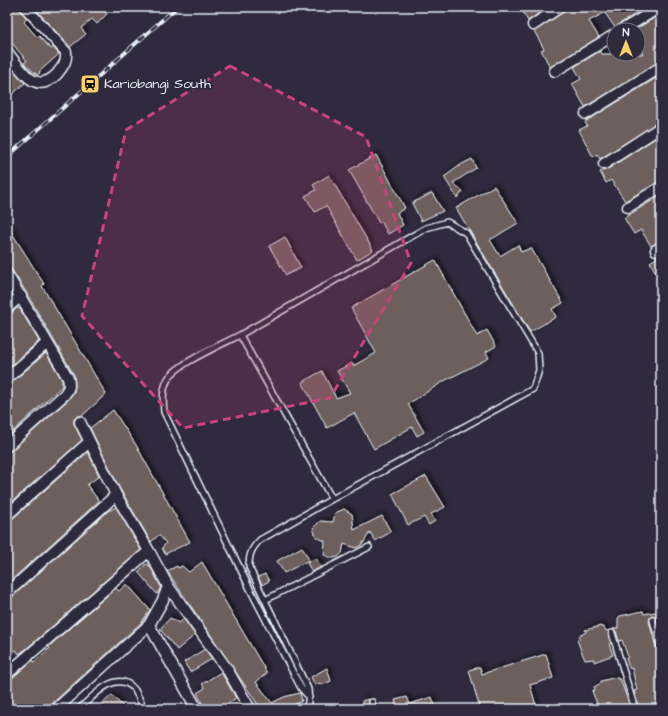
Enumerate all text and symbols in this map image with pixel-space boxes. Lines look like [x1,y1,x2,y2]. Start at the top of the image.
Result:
north arrow [606,22,646,62]
text: N [623,25,630,40]
station icon: Kariobangi South [79,73,101,95]
place label: Kariobangi South [104,74,211,94]

